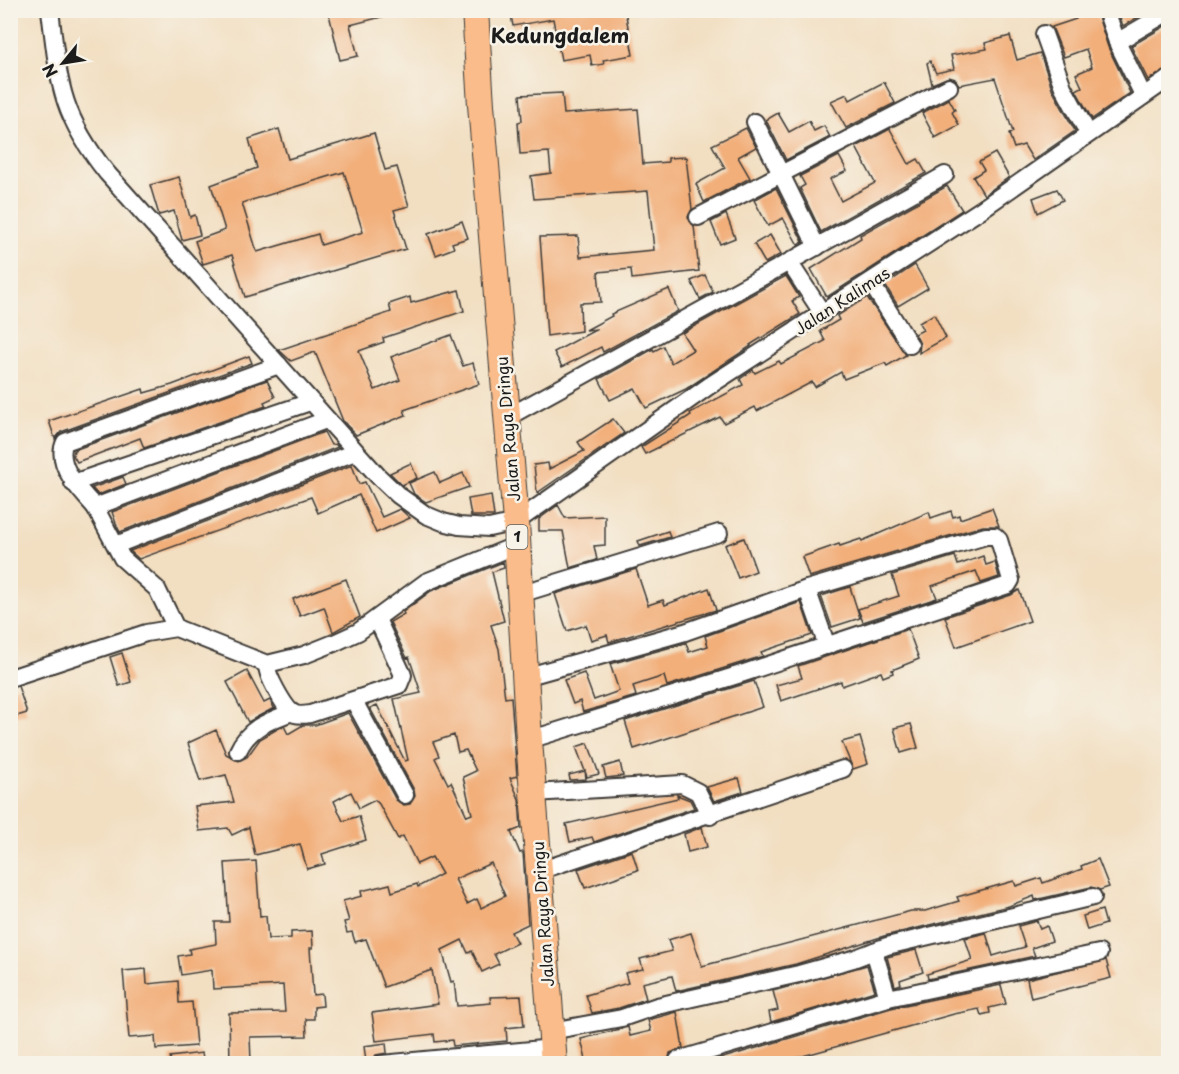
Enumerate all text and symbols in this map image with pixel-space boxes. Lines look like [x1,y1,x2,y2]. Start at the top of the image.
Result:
district label: Kedungdalem [491,20,629,50]
north arrow [33,33,93,93]
text: N [36,60,63,82]
street label: Jalan Kalimas [789,260,894,340]
street label: Jalan Raya Dringu [489,355,525,503]
road number: 1 [506,525,528,549]
street label: Jalan Raya Dringu [525,840,559,988]

